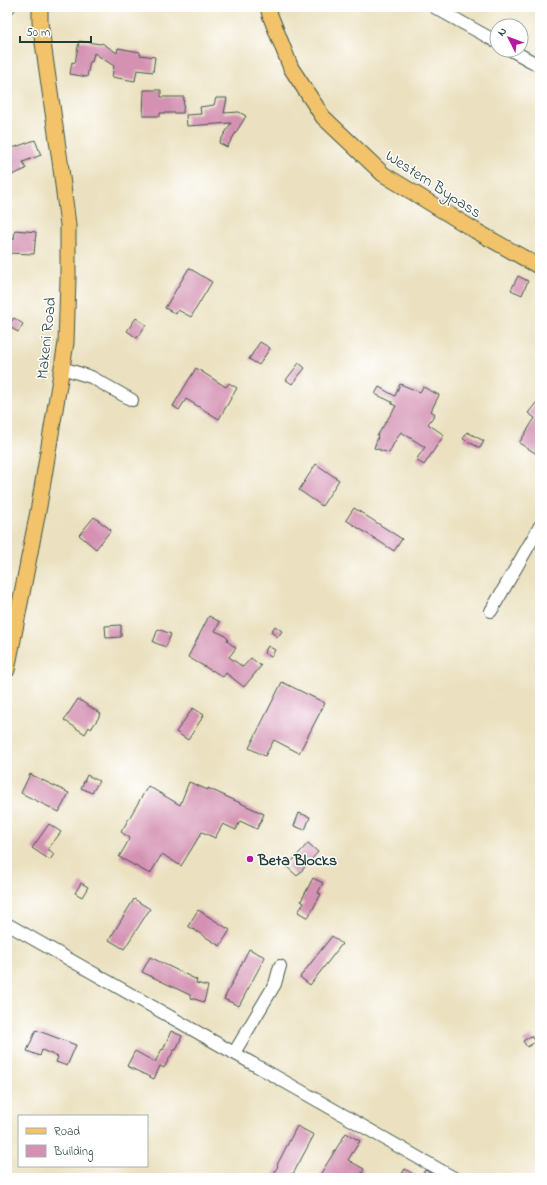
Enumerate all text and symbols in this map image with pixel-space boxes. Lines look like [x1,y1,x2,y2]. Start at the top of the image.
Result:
scale bar [20,18,91,44]
north arrow [489,18,529,58]
text: 50 m [26,24,50,42]
text: N [494,24,511,40]
street label: Western Bypass [380,145,486,225]
street label: Makeni Road [31,296,63,380]
place label: Beta Blocks [257,849,337,873]
marker: Beta Blocks [245,854,255,864]
legend [18,1115,148,1167]
text: Road [54,1123,80,1141]
text: Building [53,1143,93,1162]

